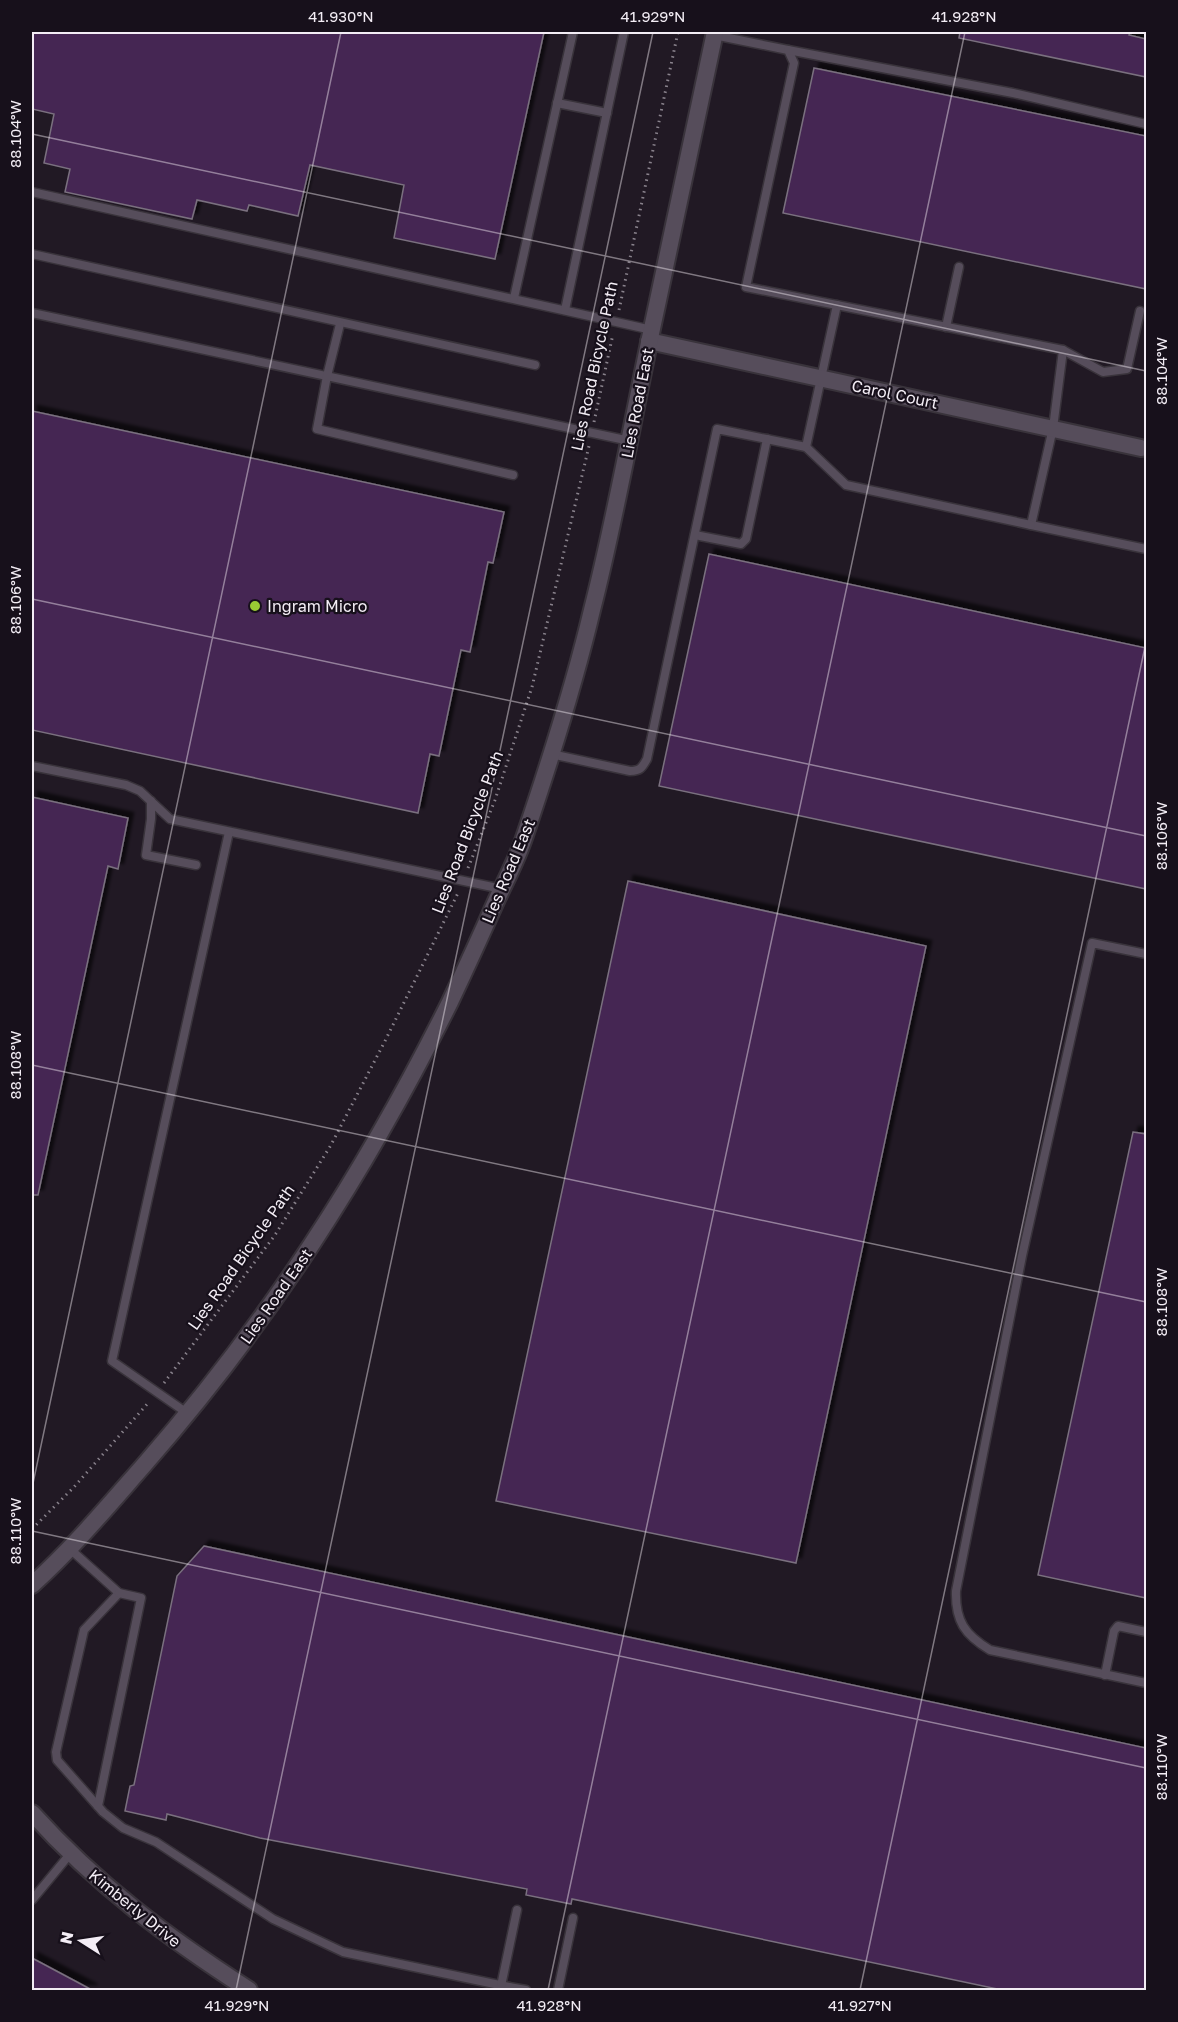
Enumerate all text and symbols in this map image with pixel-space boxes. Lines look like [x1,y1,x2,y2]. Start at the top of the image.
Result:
text: 41.930°N [308,7,374,25]
text: 41.929°N [620,7,686,25]
text: 41.928°N [931,7,997,25]
text: 88.104°W [6,100,24,168]
street label: Lies Road Bicycle Path [566,279,622,453]
text: 88.104°W [1152,337,1170,405]
street label: Lies Road East [617,346,657,460]
street label: Carol Court [850,375,940,413]
text: 88.106°W [6,566,24,634]
place label: Ingram Micro [267,596,367,616]
marker: Ingram Micro [248,599,262,613]
street label: Lies Road Bicycle Path [427,748,507,916]
text: 88.106°W [1152,802,1170,870]
street label: Lies Road East [477,816,539,926]
text: 88.108°W [6,1031,24,1099]
street label: Lies Road Bicycle Path [183,1180,299,1334]
street label: Lies Road East [236,1244,316,1348]
text: 88.108°W [1152,1268,1170,1336]
text: 88.110°W [6,1498,24,1564]
text: 88.110°W [1152,1734,1170,1800]
street label: Kimberly Drive [85,1865,185,1951]
north arrow [51,1911,111,1971]
text: N [55,1930,77,1946]
text: 41.929°N [204,1996,270,2014]
text: 41.928°N [516,1996,582,2014]
text: 41.927°N [828,1996,892,2014]

